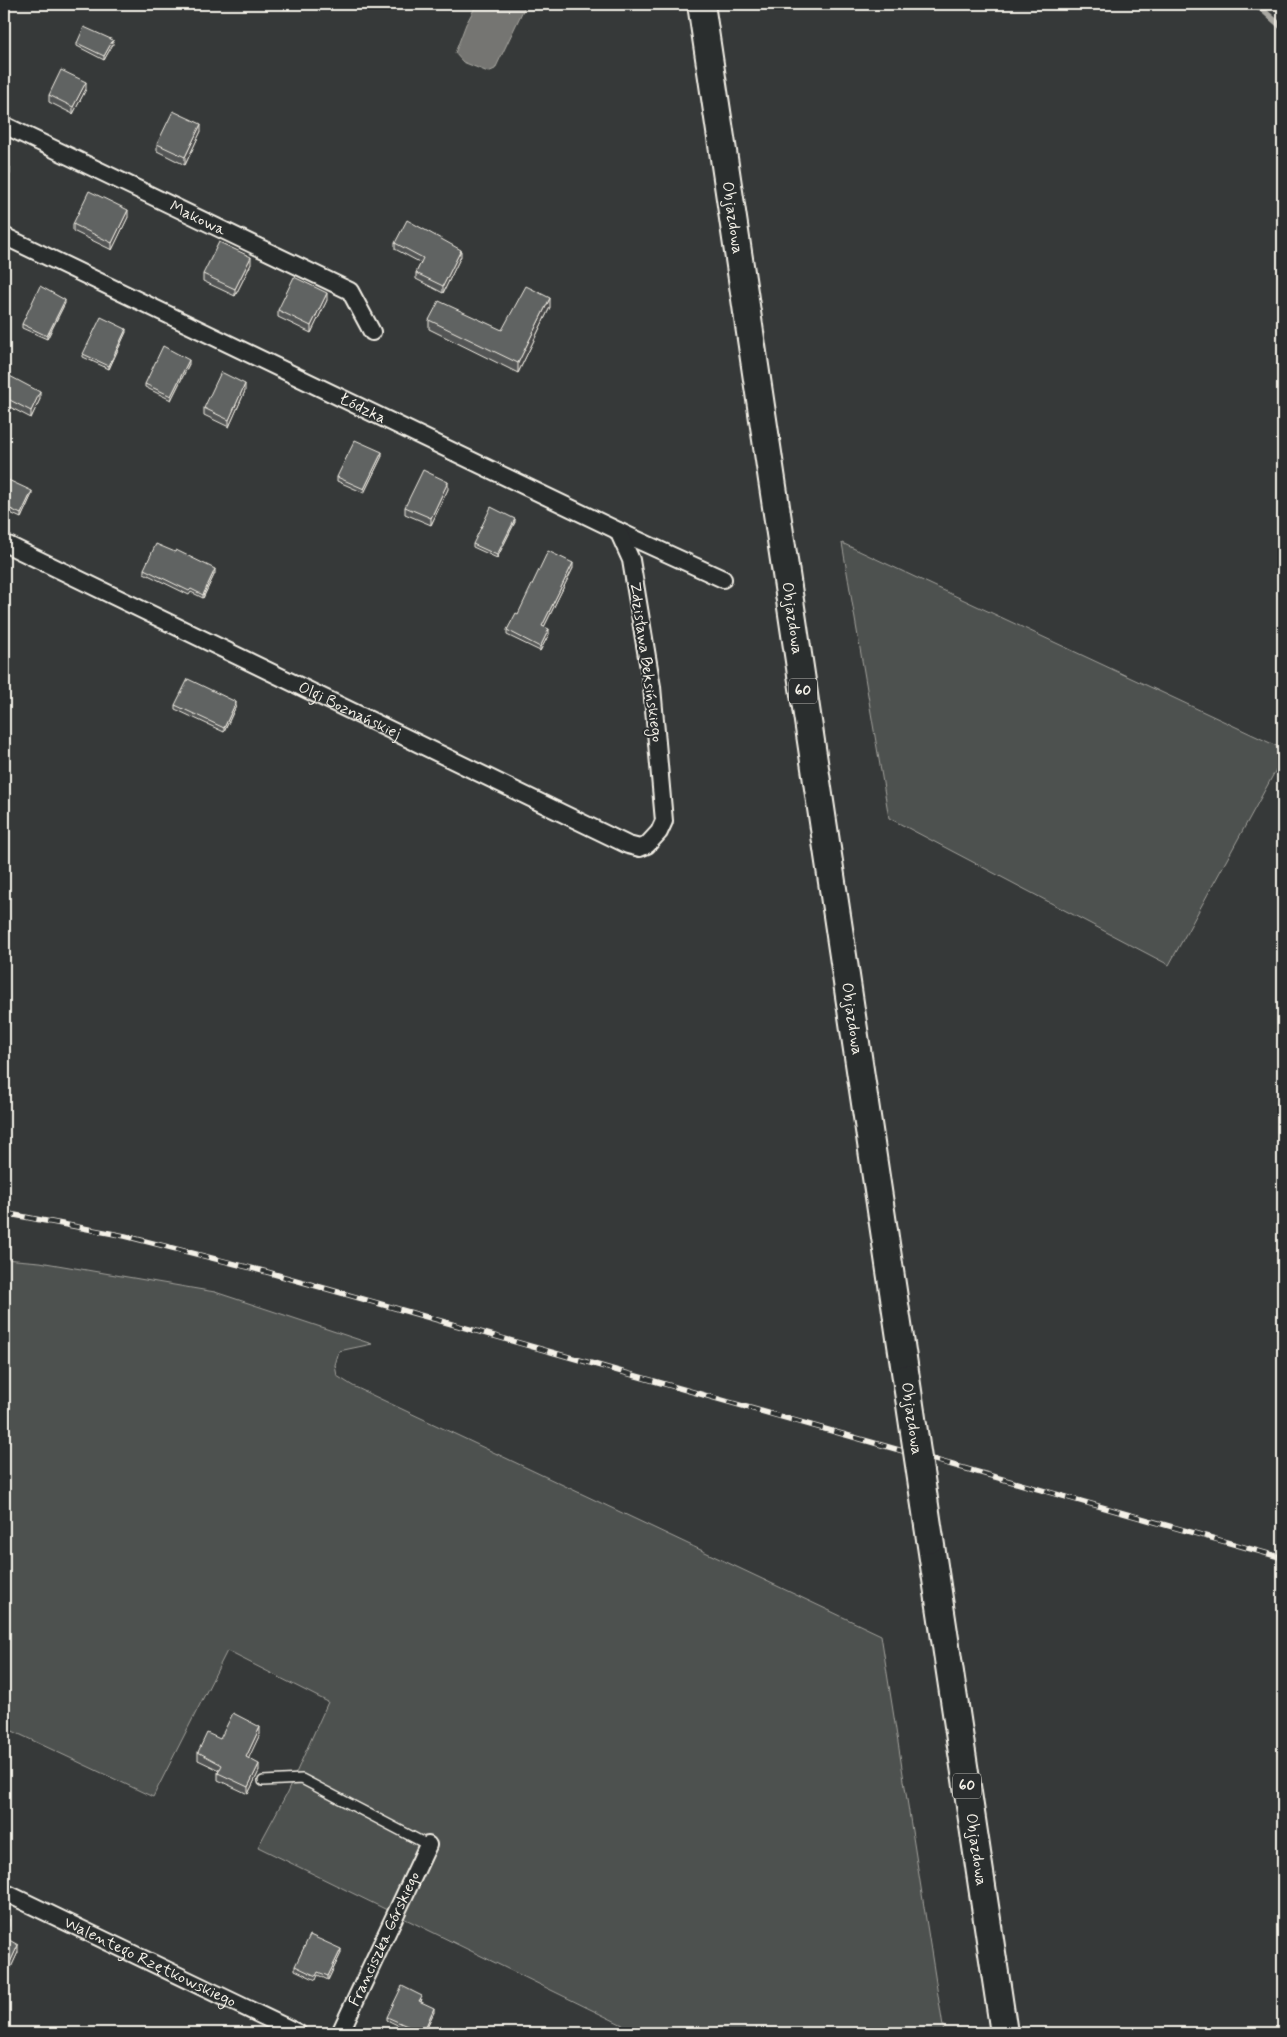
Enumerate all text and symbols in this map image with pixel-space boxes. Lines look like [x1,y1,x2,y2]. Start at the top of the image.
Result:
street label: Objazdowa [717,180,749,255]
street label: Makowa [166,196,230,241]
street label: Łódzka [336,388,390,428]
street label: Objazdowa [777,580,808,656]
street label: Zdzisława Beksińskiego [623,581,668,744]
street label: Olgi Boznańskiej [295,676,405,744]
road number: 60 [789,678,817,704]
street label: Objazdowa [837,981,868,1056]
street label: Objazdowa [896,1381,928,1456]
road number: 60 [953,1774,981,1798]
street label: Objazdowa [961,1812,992,1887]
street label: Franciszka Górskiego [344,1868,425,2010]
street label: Walentego Rzętkowskiego [61,1912,240,2012]

